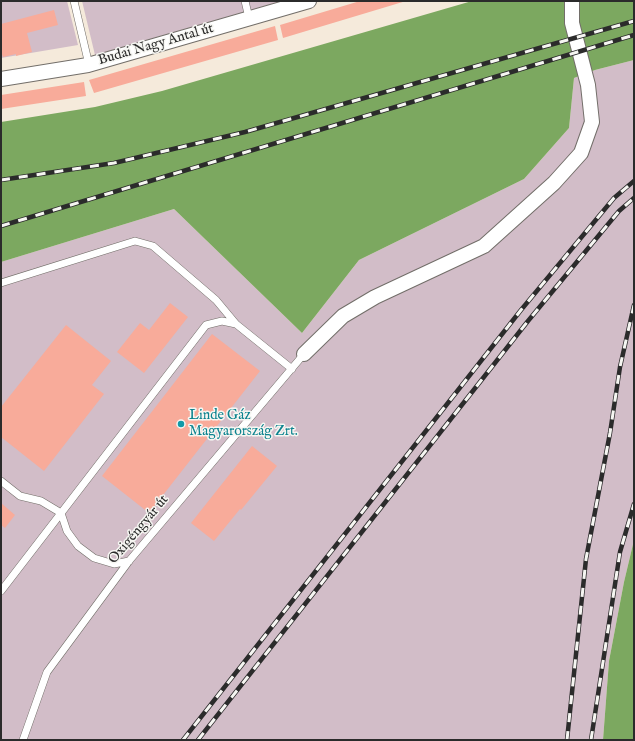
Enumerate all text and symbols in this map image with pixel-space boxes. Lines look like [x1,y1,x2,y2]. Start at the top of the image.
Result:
street label: Budai Nagy Antal út [96,20,216,70]
place label: Linde Gáz Magyarország Zrt. [189,408,298,440]
marker: Linde Gáz Magyarország Zrt. [176,419,186,429]
street label: Oxigéngyár út [105,492,173,568]

